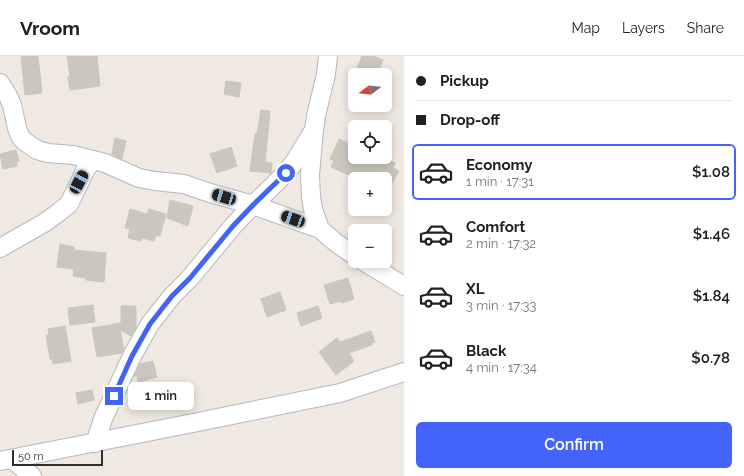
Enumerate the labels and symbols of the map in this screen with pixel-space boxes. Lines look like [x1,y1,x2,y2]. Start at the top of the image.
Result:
north arrow [348,68,392,112]
route start [277,164,295,182]
car [68,169,90,195]
car [211,188,237,206]
car [280,209,306,229]
callout: 1 min [128,382,194,410]
route end [105,387,123,405]
scale bar [12,448,103,467]

